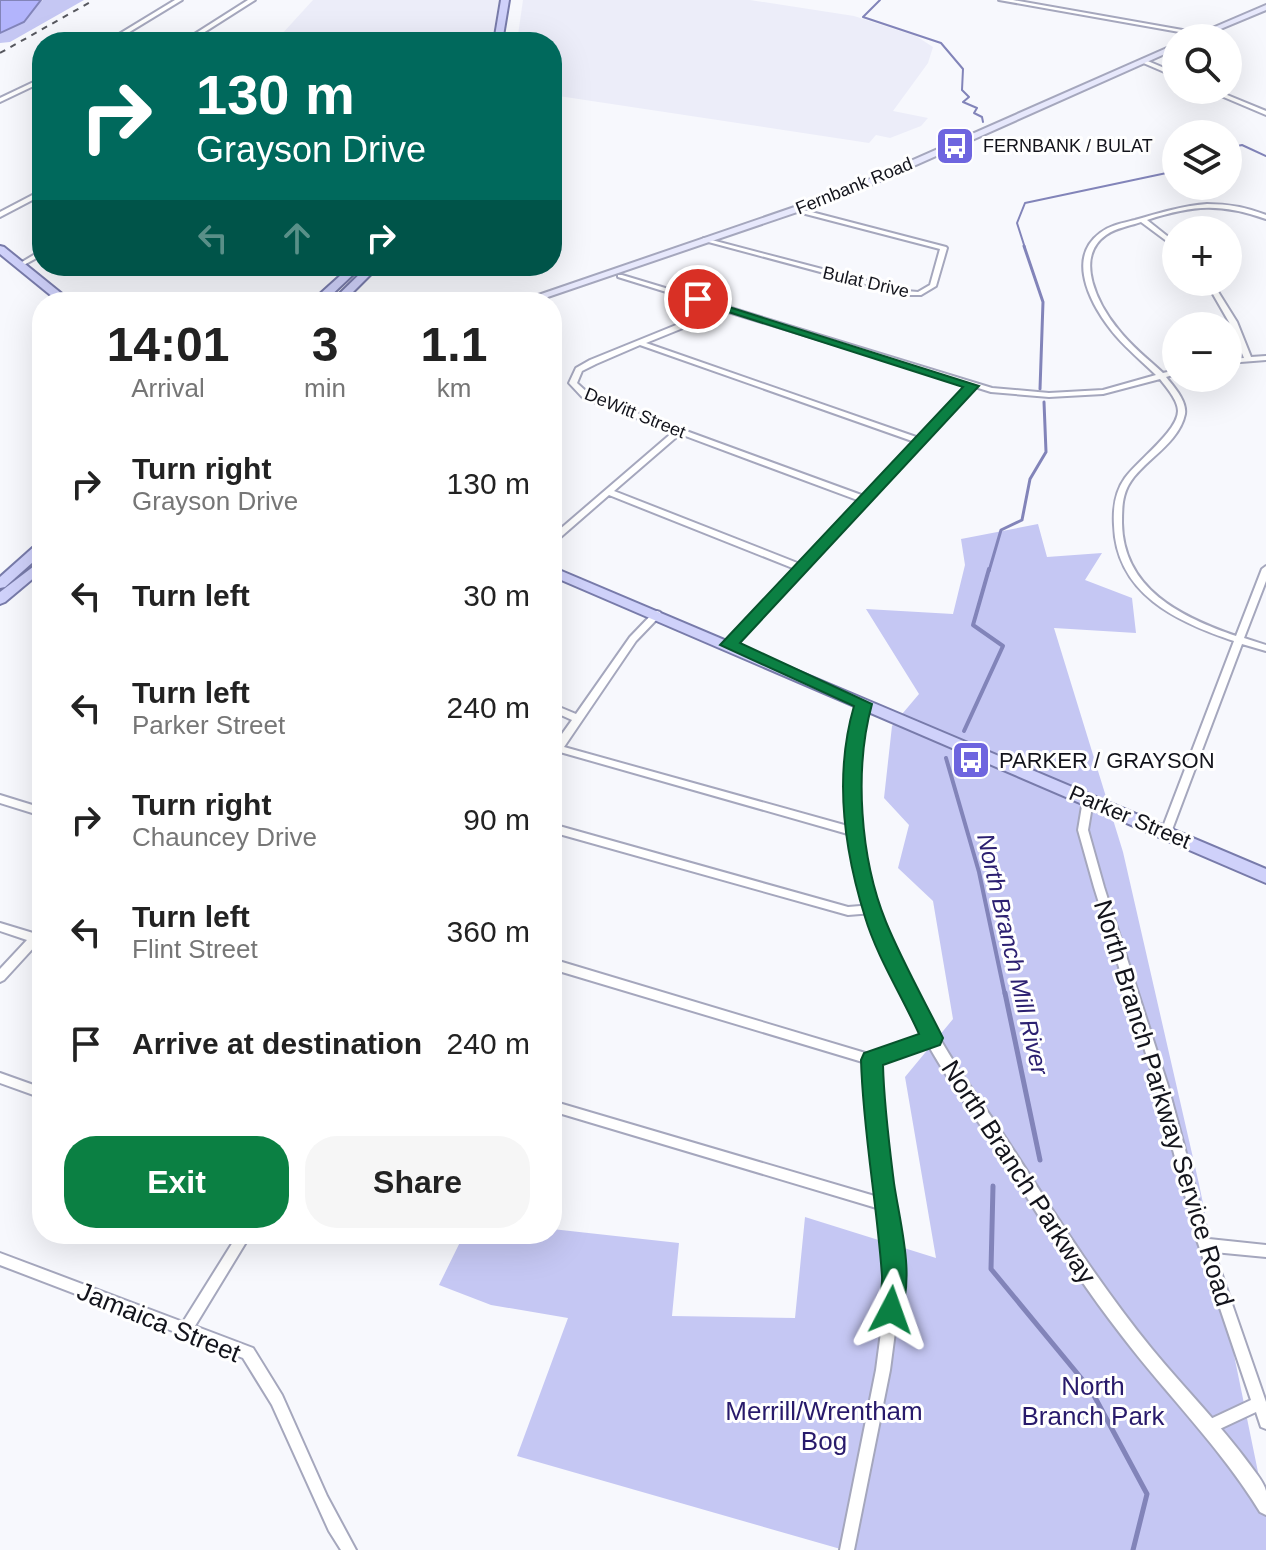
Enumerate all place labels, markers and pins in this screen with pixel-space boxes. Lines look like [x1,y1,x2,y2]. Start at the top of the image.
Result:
bus stop icon: FERNBANK / BULAT [934,125,976,167]
place label: FERNBANK / BULAT [983,136,1153,156]
pin [664,265,732,333]
bus stop icon: PARKER / GRAYSON [950,739,992,781]
place label: PARKER / GRAYSON [999,748,1215,773]

